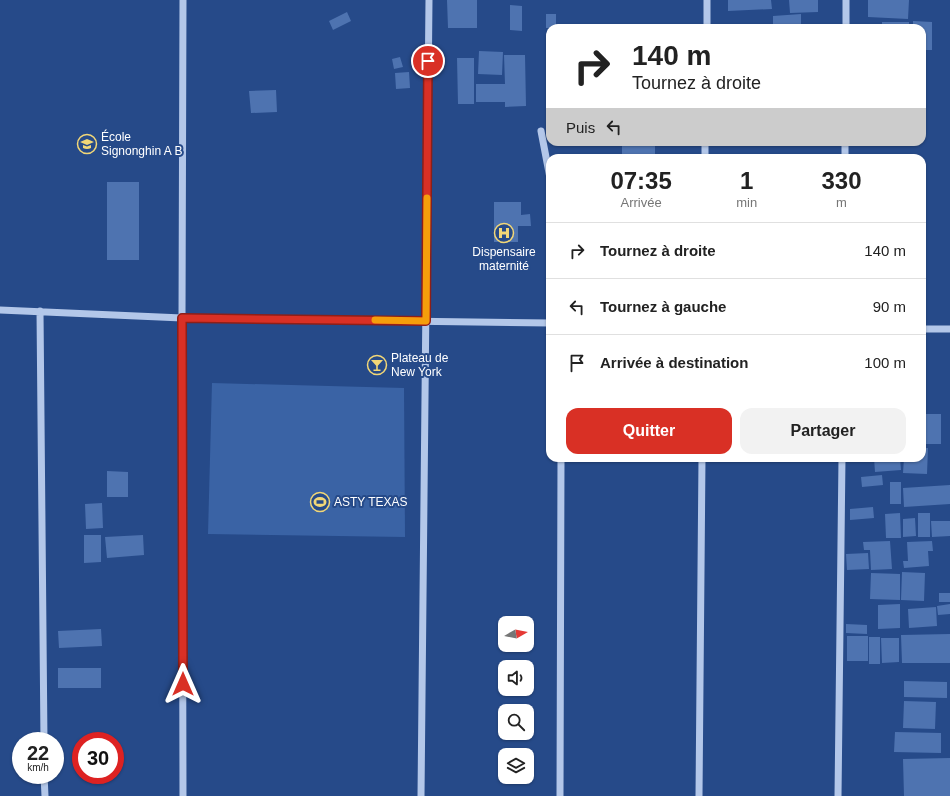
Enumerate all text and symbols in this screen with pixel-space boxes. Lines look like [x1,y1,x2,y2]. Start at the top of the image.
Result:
icon: right [566,40,618,92]
text: 140 m [632,40,711,71]
pin [411,44,445,78]
icon: arrive [417,50,439,72]
text: Tournez à droite [632,73,761,93]
icon: left [603,116,625,138]
text: Puis [566,119,595,136]
place label: École Signonghin A B [101,129,182,158]
school or university icon: École Signonghin A B [76,133,98,155]
text: 07:35 [610,167,672,194]
text: 1 [740,167,753,194]
text: 330 [822,167,862,194]
text: Arrivée [620,195,662,210]
text: min [736,195,757,210]
text: m [836,195,847,210]
hospital icon: Dispensaire maternité [493,222,515,244]
icon: right [566,240,588,262]
text: Tournez à droite [600,242,716,259]
text: 140 m [864,242,906,259]
place label: Dispensaire maternité [472,245,536,273]
icon: left [566,296,588,318]
text: Tournez à gauche [600,298,726,315]
text: 90 m [873,298,906,315]
place label: Plateau de New York [391,351,449,379]
icon: arrive [566,352,588,374]
bar icon: Plateau de New York [366,354,388,376]
text: Arrivée à destination [600,354,748,371]
text: 100 m [864,354,906,371]
button: Quitter [566,408,732,454]
button: Partager [740,408,906,454]
sports icon: ASTY TEXAS [309,491,331,513]
place label: ASTY TEXAS [334,495,408,509]
north arrow [498,616,534,652]
map controls [498,616,534,784]
button: sound [498,660,534,696]
position arrow [162,663,204,705]
button: search [498,704,534,740]
speed limit sign: 30 [72,732,124,784]
text: 22 [27,742,49,764]
button: layers [498,748,534,784]
text: km/h [27,762,49,773]

